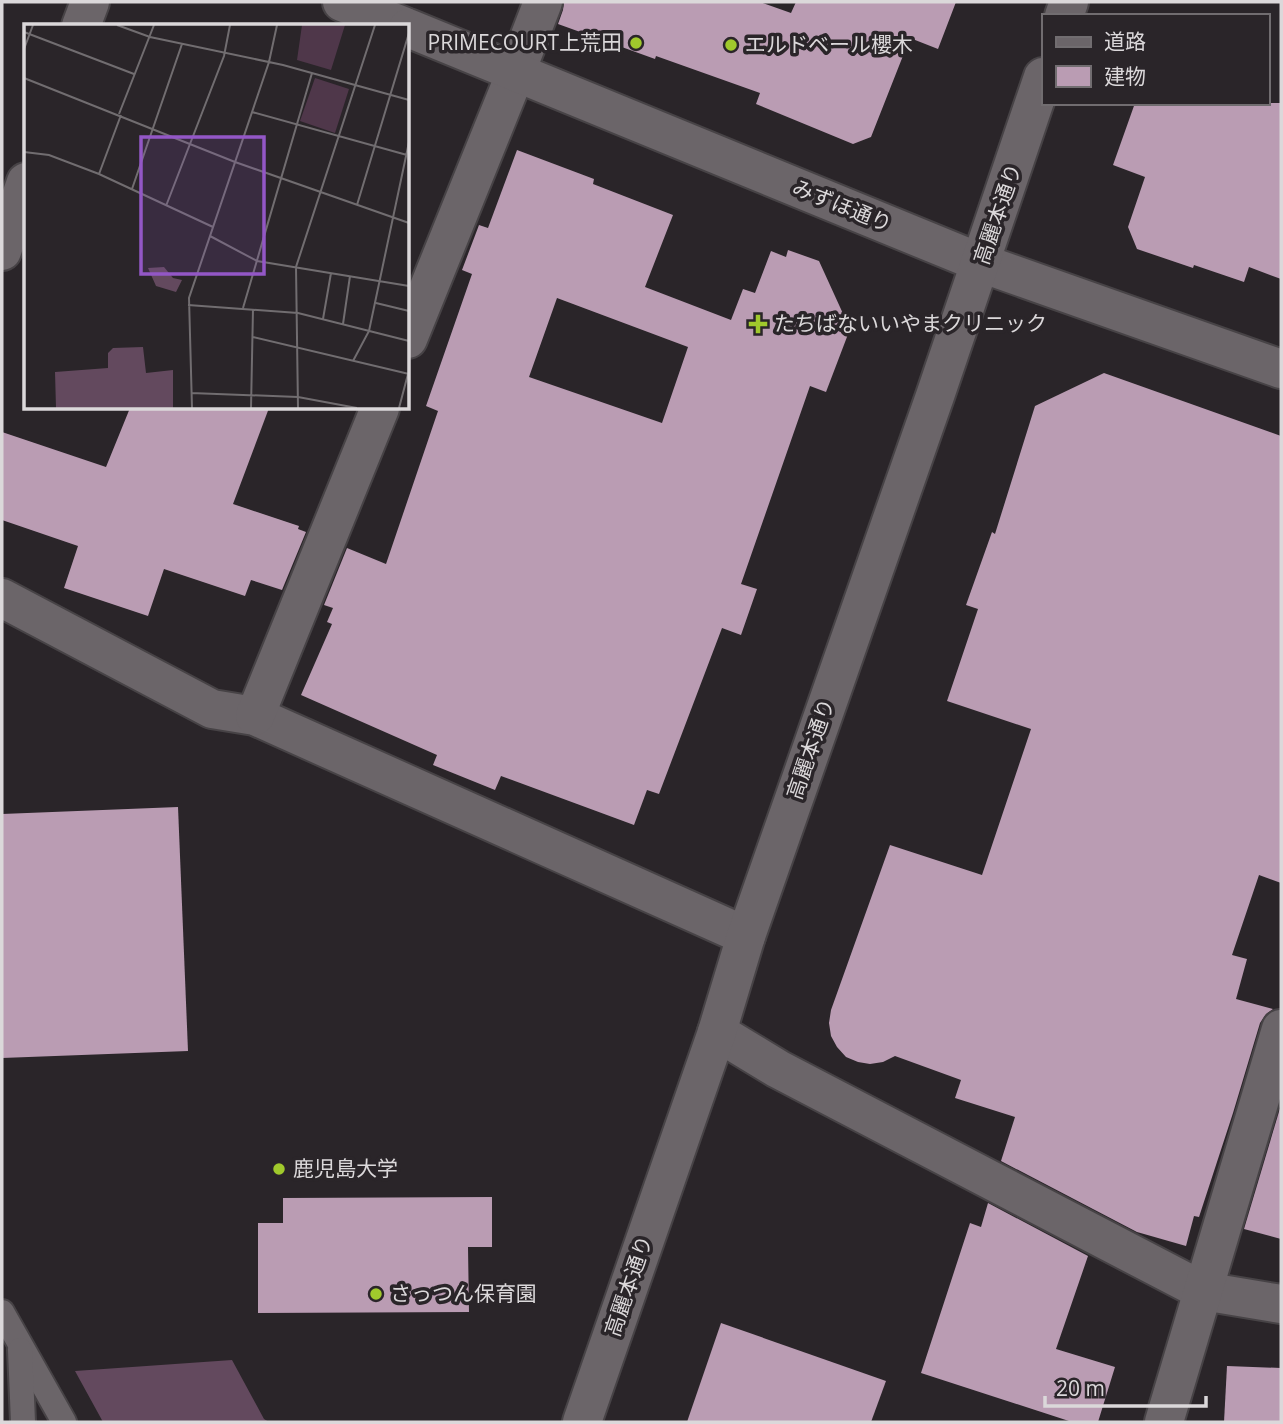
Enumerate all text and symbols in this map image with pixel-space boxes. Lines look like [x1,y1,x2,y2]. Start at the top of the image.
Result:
legend [1042,14,1269,105]
inset map [24,24,410,410]
text: 道路 [1104,27,1146,55]
place label: PRIMECOURT上荒田 [428,28,622,56]
place label: エルドベール櫻木 [745,30,913,58]
marker: PRIMECOURT上荒田 [628,35,644,51]
marker: エルドベール櫻木 [723,37,739,53]
text: 建物 [1104,62,1146,90]
street label: 高麗本通り [967,159,1027,268]
street label: みずほ通り [788,172,896,238]
place label: たちばないいやまクリニック [774,309,1047,337]
marker: たちばないいやまクリニック [748,314,768,334]
street label: 高麗本通り [780,694,840,803]
place label: 鹿児島大学 [293,1154,398,1182]
marker: 鹿児島大学 [271,1161,287,1177]
street label: 高麗本通り [598,1231,658,1340]
place label: さっつん保育園 [390,1279,537,1307]
marker: さっつん保育園 [368,1286,384,1302]
scale bar [1045,1364,1206,1408]
text: 20 m [1056,1374,1105,1402]

